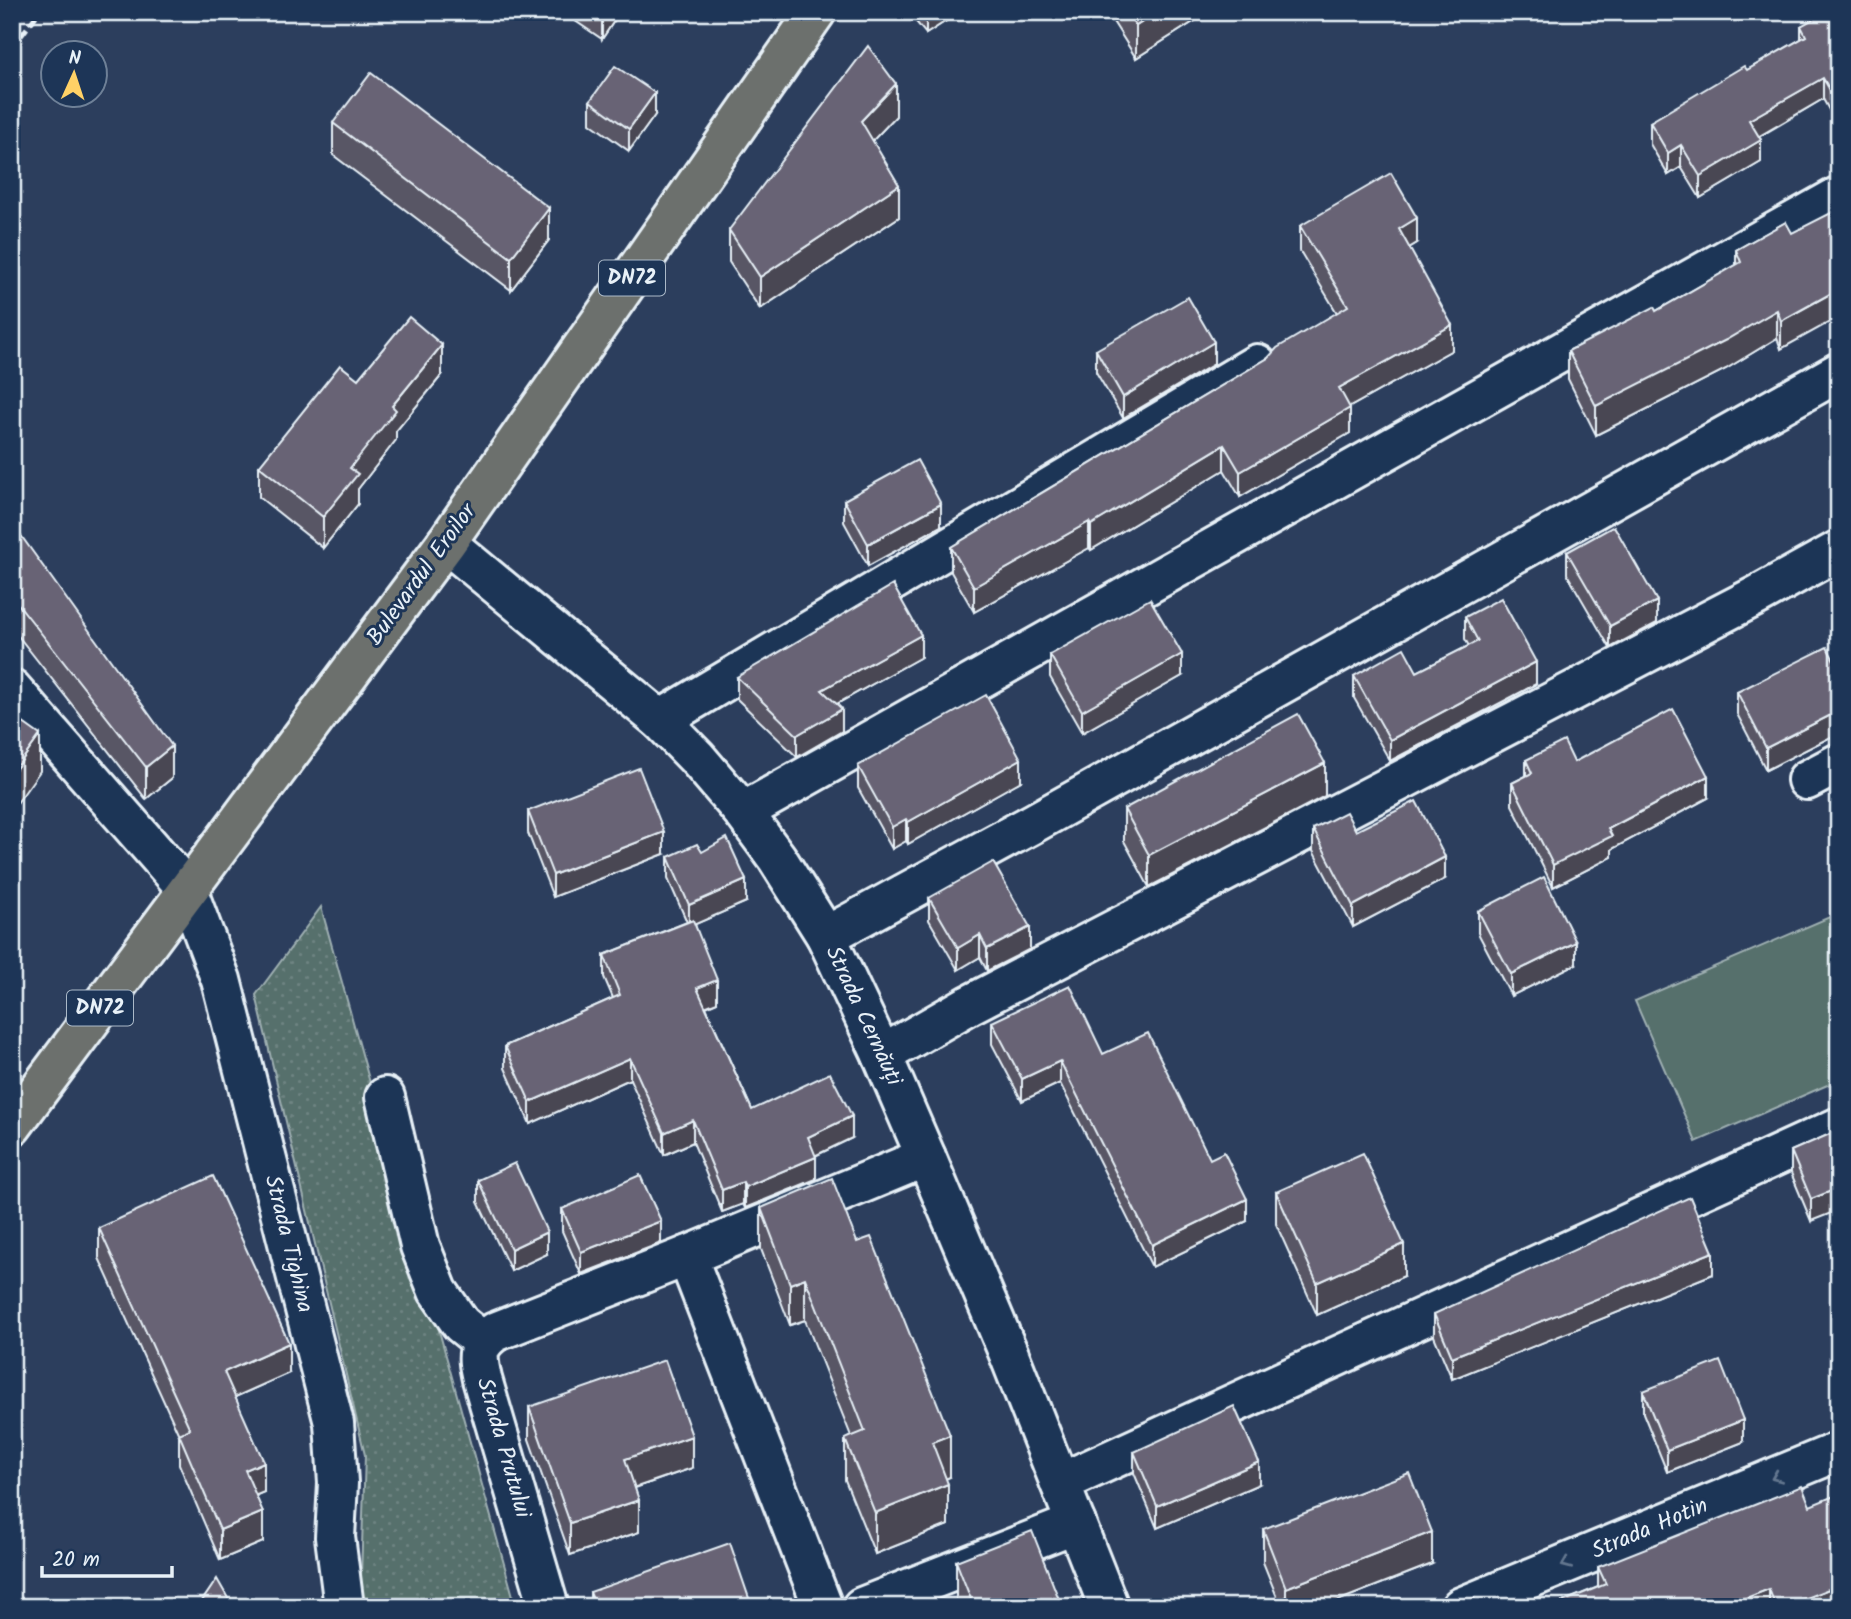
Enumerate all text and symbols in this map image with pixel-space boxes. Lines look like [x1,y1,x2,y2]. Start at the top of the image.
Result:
north arrow [38,38,108,108]
text: N [68,44,82,74]
road number: DN72 [599,260,665,296]
street label: Bulevardul Eroilor [358,495,487,653]
street label: Strada Cernăuți [815,940,912,1093]
road number: DN72 [67,990,133,1026]
street label: Strada Tighina [254,1171,322,1317]
street label: Strada Prutului [466,1374,541,1524]
one-way arrow [1770,1469,1782,1483]
street label: Strada Hotin [1586,1488,1714,1570]
scale bar [42,1535,172,1579]
text: 20 m [52,1544,100,1577]
one-way arrow [1560,1556,1572,1570]

